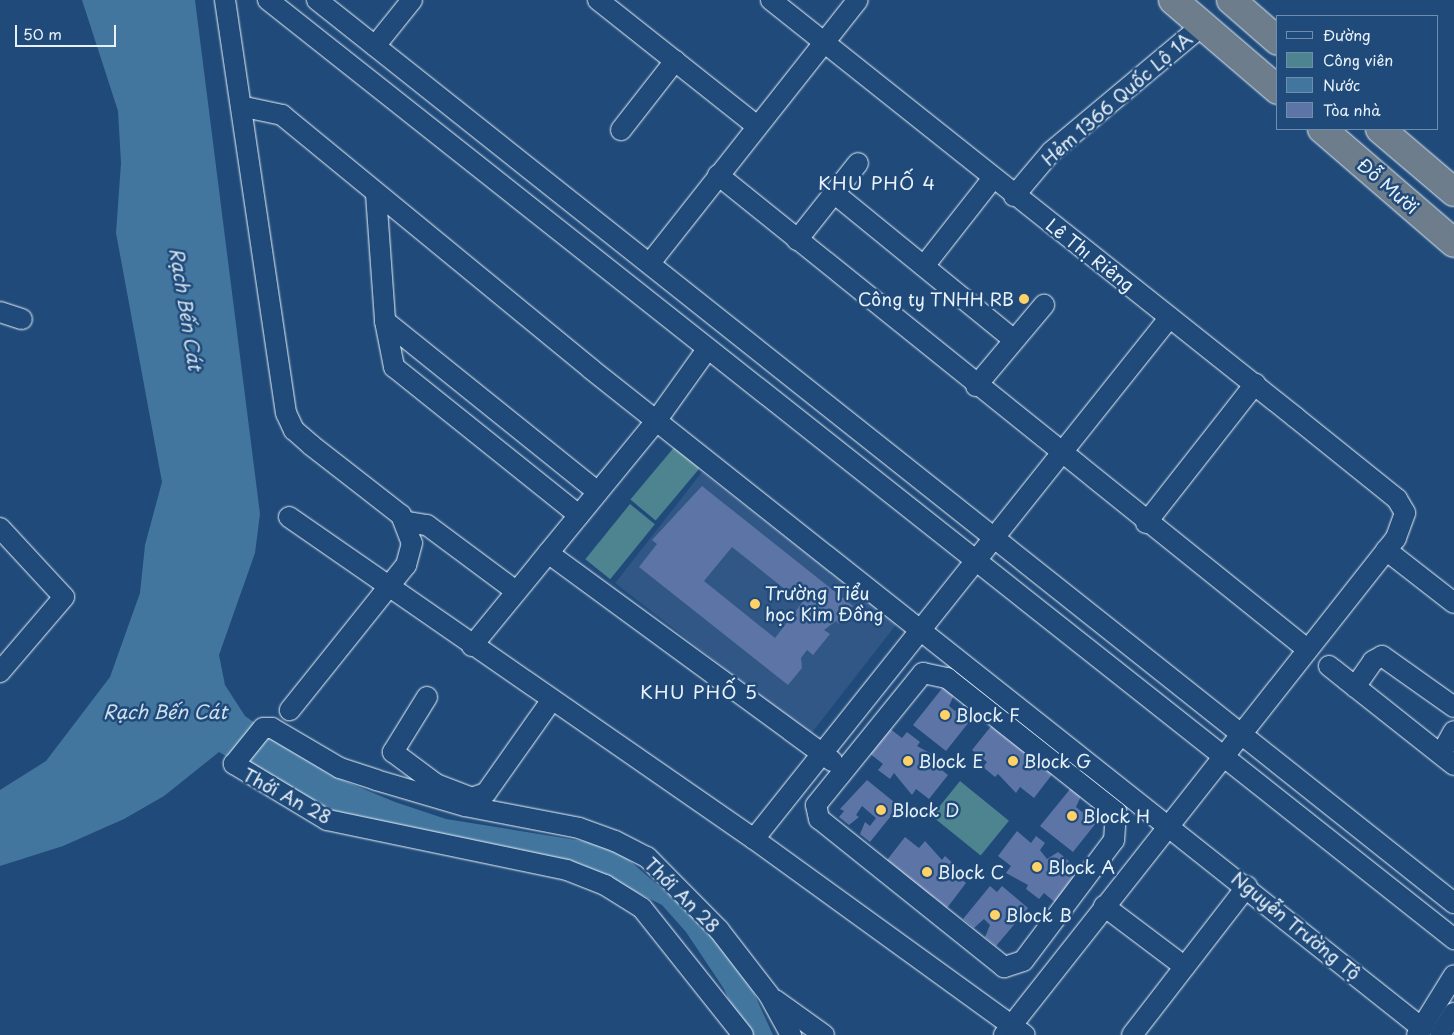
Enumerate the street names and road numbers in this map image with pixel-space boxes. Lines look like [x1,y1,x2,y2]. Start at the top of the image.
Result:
street label: Hẻm 1366 Quốc Lộ 1A [1037,28,1197,170]
street label: Đỗ Mười [1353,153,1423,219]
street label: Lê Thị Riêng [1041,214,1139,296]
street label: Thới An 28 [239,764,335,828]
street label: Thới An 28 [640,853,724,937]
street label: Nguyễn Trường Tộ [1227,867,1365,985]

